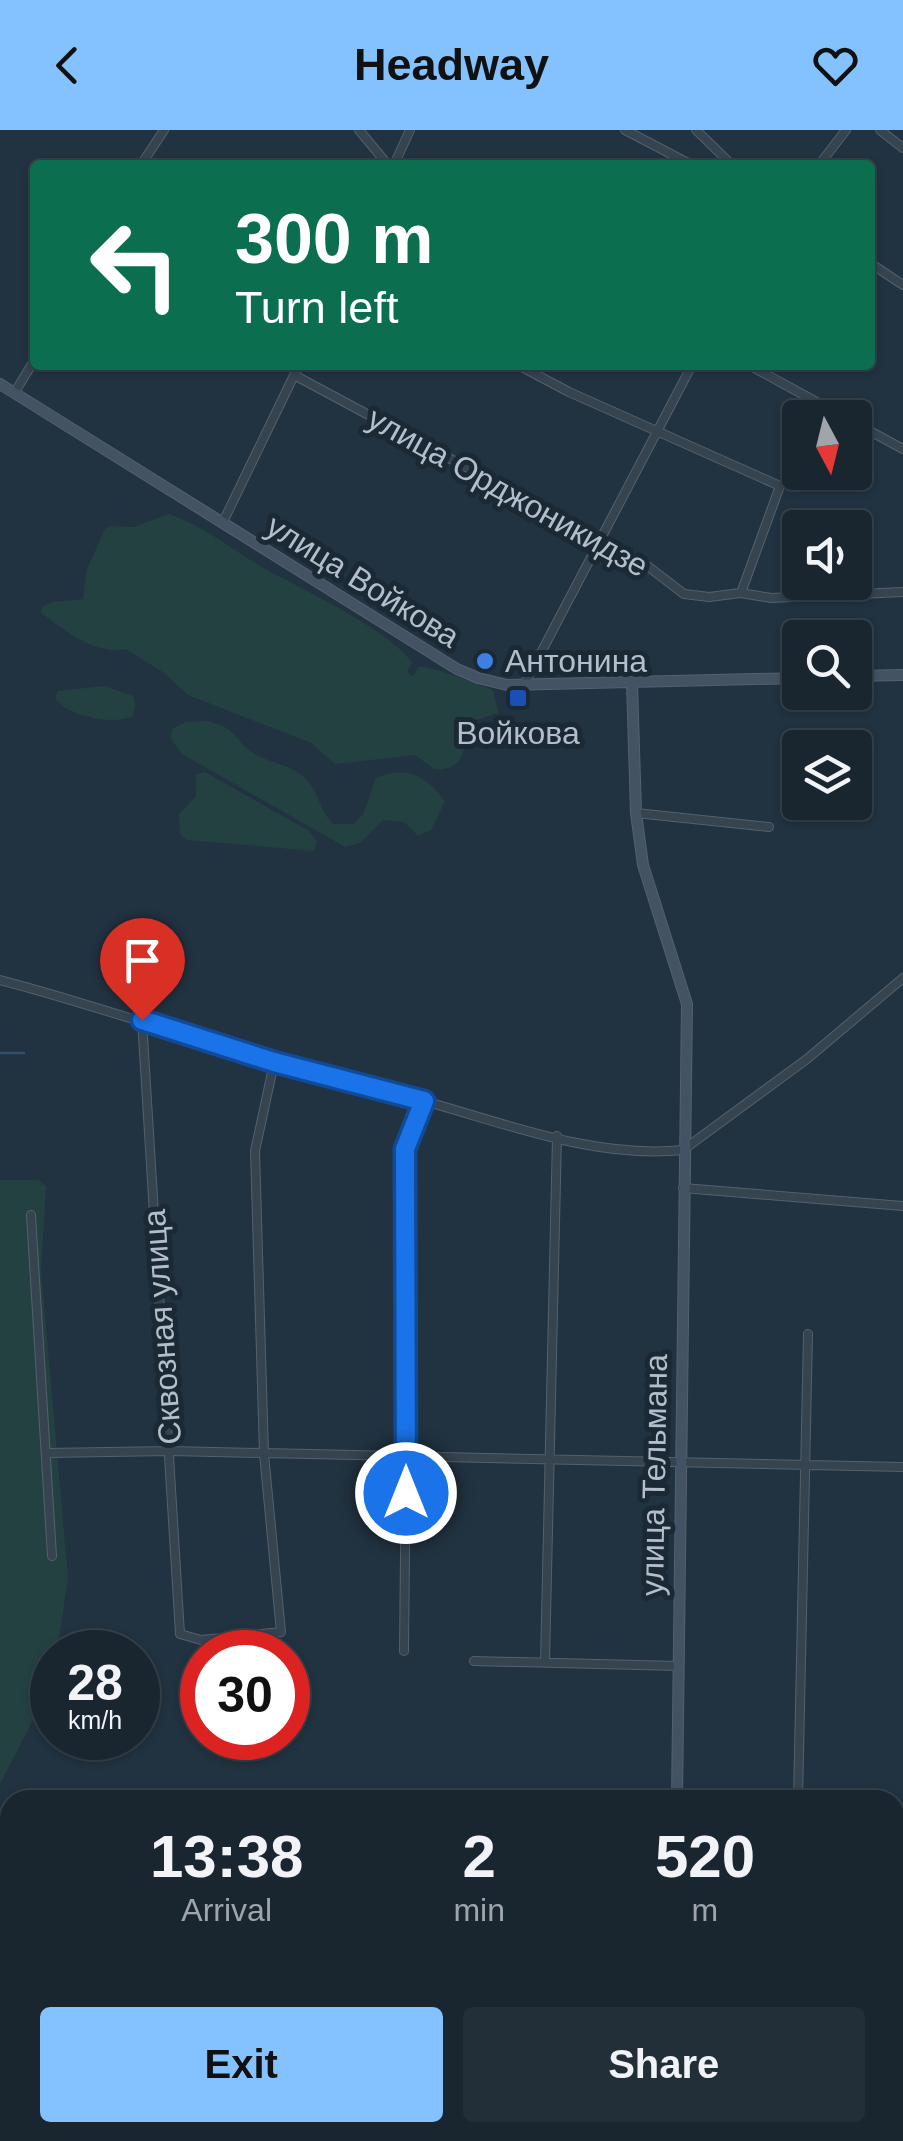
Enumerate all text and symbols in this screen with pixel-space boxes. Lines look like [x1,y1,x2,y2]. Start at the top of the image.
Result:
icon: back [40,38,95,93]
icon: heart [808,38,863,93]
text: Headway [354,39,549,90]
icon: left [70,200,200,330]
text: 300 m [235,200,433,278]
text: Turn left [235,282,398,333]
street label: улица Орджоникидзе [362,400,654,584]
north arrow [782,400,872,490]
map controls [782,400,872,820]
street label: улица Войкова [260,507,466,655]
button: sound [782,510,872,600]
button: search [782,620,872,710]
place label: Антонина [505,643,647,679]
marker: Антонина [474,650,496,672]
marker: Войкова [507,687,529,709]
place label: Войкова [456,715,580,751]
button: layers [782,730,872,820]
pin [100,918,185,1021]
icon: arrive [115,933,170,988]
street label: Сквозная улица [136,1208,188,1446]
street label: улица Тельмана [634,1354,674,1596]
position arrow [354,1441,458,1545]
speed limit sign: 30 [180,1630,310,1760]
text: 28 [67,1655,123,1711]
text: km/h [68,1706,122,1734]
text: 13:38 [150,1823,303,1890]
text: 2 [462,1823,496,1890]
text: 520 [655,1823,755,1890]
text: Arrival [181,1892,272,1928]
text: min [453,1892,505,1928]
text: m [692,1892,718,1928]
button: Exit [40,2007,443,2122]
button: Share [463,2007,865,2122]

